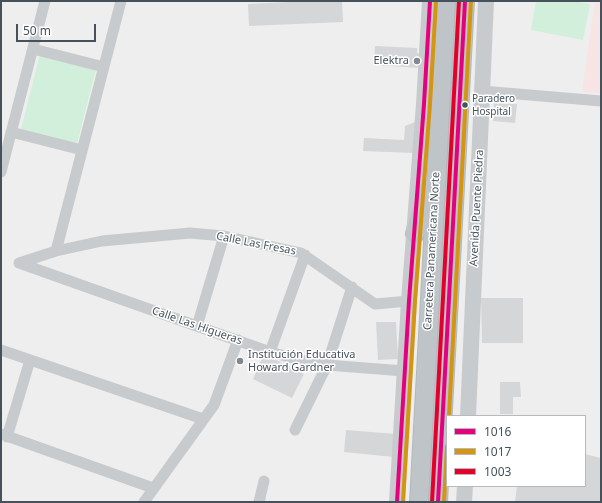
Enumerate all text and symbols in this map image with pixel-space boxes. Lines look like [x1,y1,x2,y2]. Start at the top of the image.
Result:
scale bar [18,16,98,42]
text: 50 m [23,22,51,39]
place label: Elektra [374,54,409,68]
marker: Elektra [412,56,422,66]
place label: Paradero Hospital [472,93,515,116]
marker: Paradero Hospital [460,100,470,110]
street label: Avenida Puente Piedra [467,149,487,267]
street label: Carretera Panamericana Norte [421,172,443,330]
street label: Calle Las Fresas [215,230,297,258]
street label: Calle Las Higueras [150,304,244,348]
place label: Institución Educativa Howard Gardner [248,348,356,374]
marker: Institución Educativa Howard Gardner [235,356,245,366]
legend [446,415,586,487]
text: 1016 [484,423,511,440]
text: 1017 [484,443,511,460]
text: 1003 [484,463,511,480]

